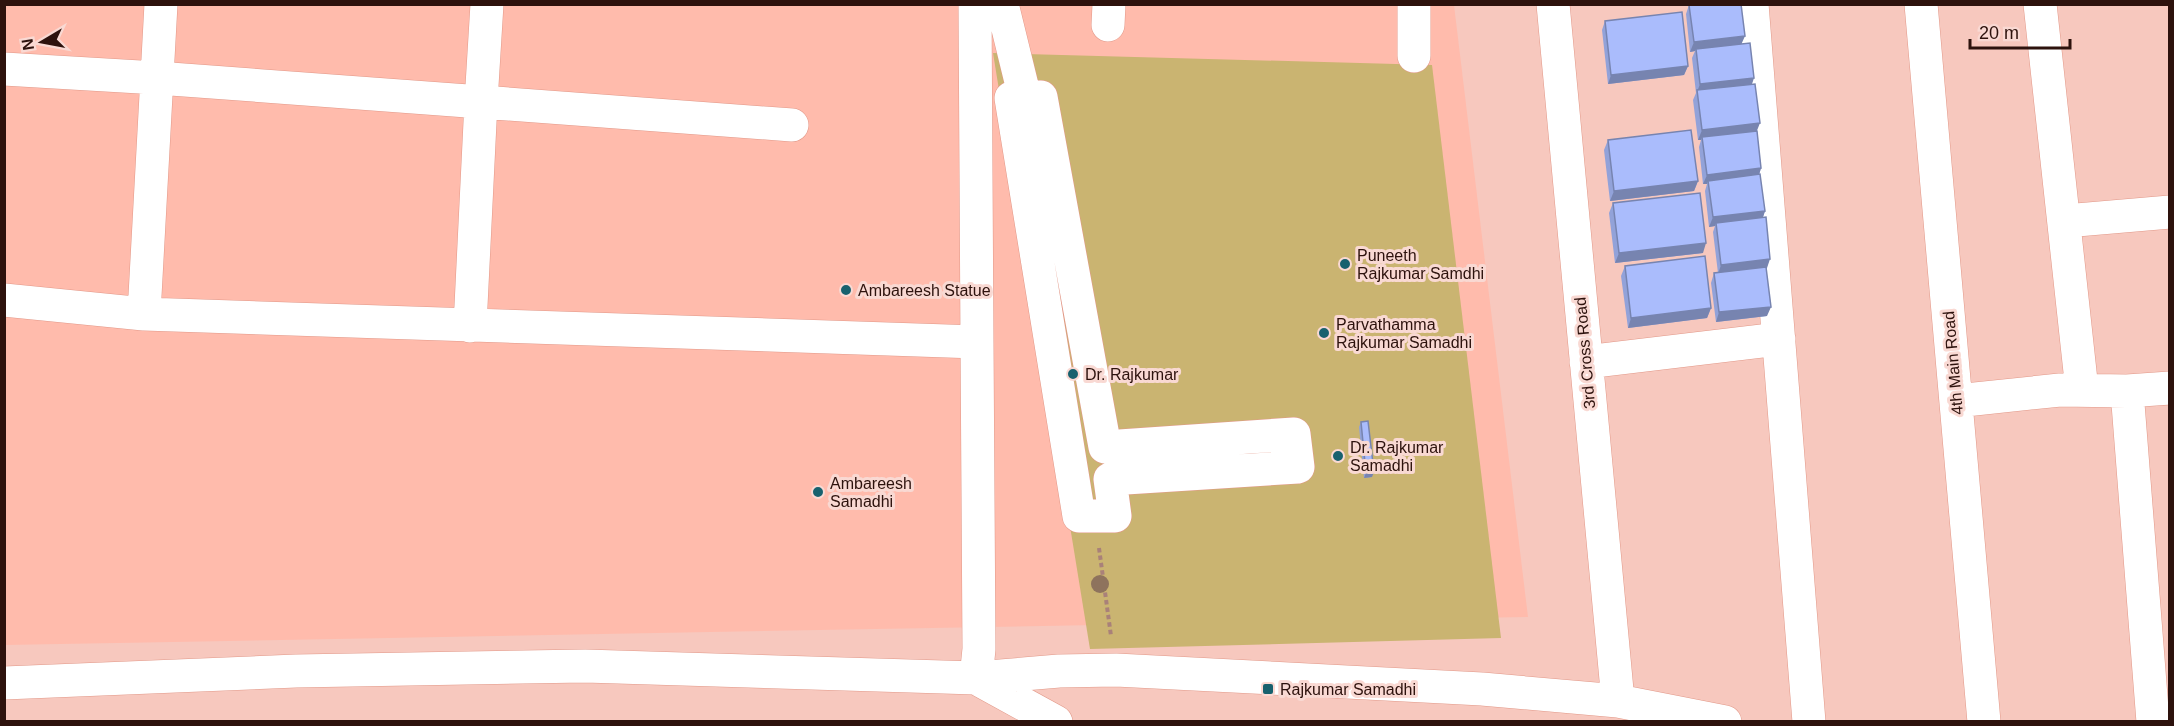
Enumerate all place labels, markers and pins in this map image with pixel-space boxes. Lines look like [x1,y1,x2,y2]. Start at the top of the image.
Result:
place label: Puneeth Rajkumar Samdhi [1357,247,1484,282]
marker: Puneeth Rajkumar Samdhi [1338,257,1352,271]
place label: Ambareesh Statue [858,282,991,299]
marker: Ambareesh Statue [839,283,853,297]
place label: Parvathamma Rajkumar Samadhi [1336,316,1472,351]
marker: Parvathamma Rajkumar Samadhi [1317,326,1331,340]
place label: Dr. Rajkumar [1085,366,1179,383]
marker: Dr. Rajkumar [1066,367,1080,381]
place label: Dr. Rajkumar Samadhi [1350,439,1444,474]
marker: Dr. Rajkumar Samadhi [1331,449,1345,463]
place label: Ambareesh Samadhi [830,475,912,510]
marker: Ambareesh Samadhi [811,485,825,499]
place label: Rajkumar Samadhi [1280,681,1416,698]
marker: Rajkumar Samadhi [1261,682,1275,696]

